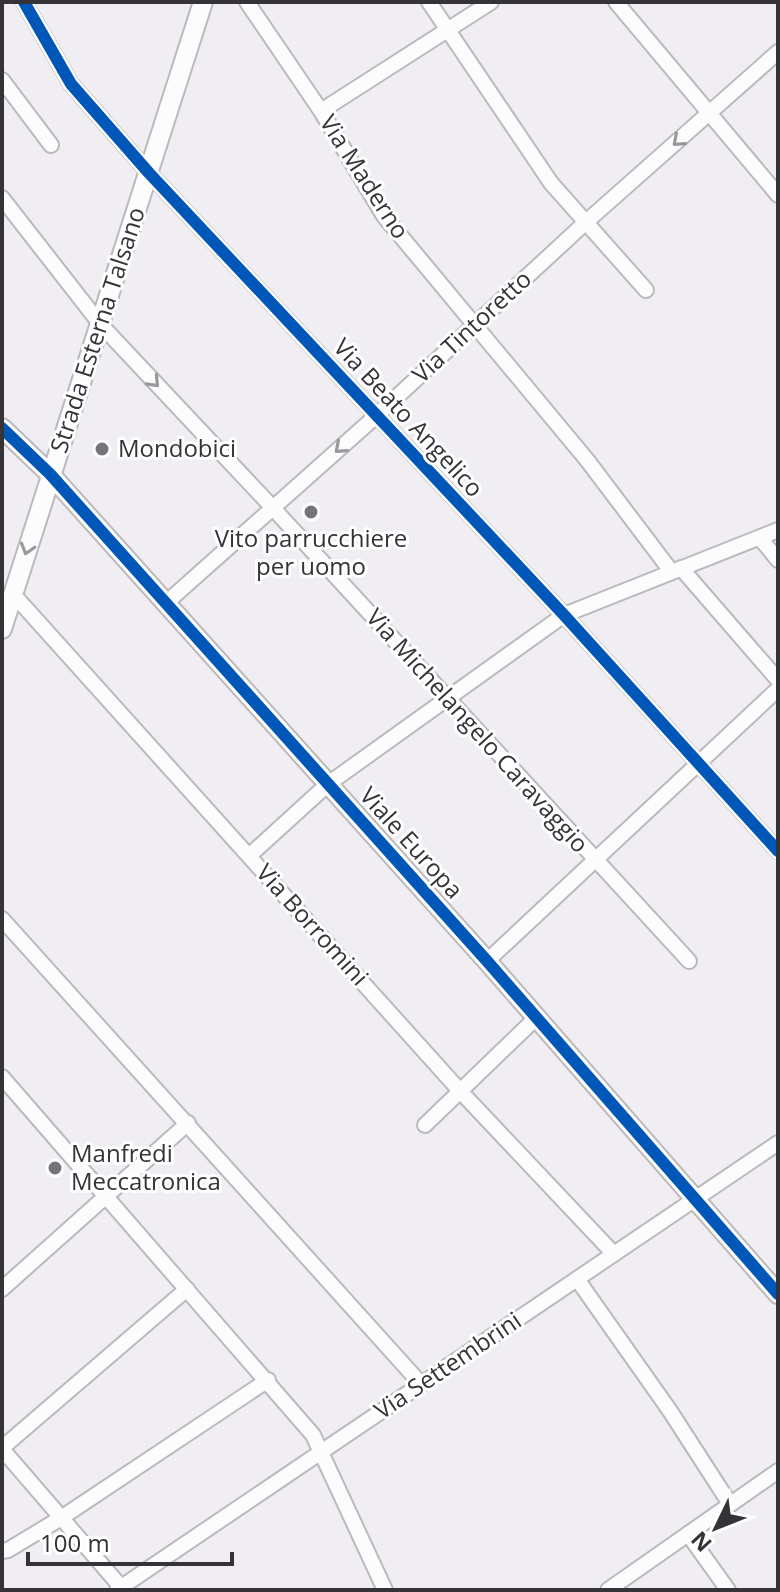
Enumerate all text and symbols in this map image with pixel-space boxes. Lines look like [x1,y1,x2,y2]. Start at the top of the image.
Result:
street label: Via Maderno [313,108,418,245]
one-way arrow [672,132,687,146]
street label: Strada Esterna Talsano [41,202,152,457]
street label: Via Tintoretto [404,262,538,390]
street label: Via Beato Angelico [327,330,491,504]
one-way arrow [145,372,159,387]
place label: Mondobici [118,431,236,464]
one-way arrow [334,438,349,452]
marker: Mondobici [93,440,111,458]
marker: Vito parrucchiere per uomo [302,503,320,521]
place label: Vito parrucchiere per uomo [215,521,407,582]
one-way arrow [20,542,36,555]
street label: Via Michelangelo Caravaggio [359,601,597,859]
street label: Viale Europa [353,779,471,905]
street label: Via Borromini [250,856,377,992]
place label: Manfredi Meccatronica [71,1136,221,1197]
marker: Manfredi Meccatronica [46,1159,64,1177]
street label: Via Settembrini [367,1303,527,1426]
north arrow [676,1488,756,1568]
scale bar [28,1516,232,1566]
text: 100 m [40,1526,110,1559]
text: N [684,1526,718,1559]

